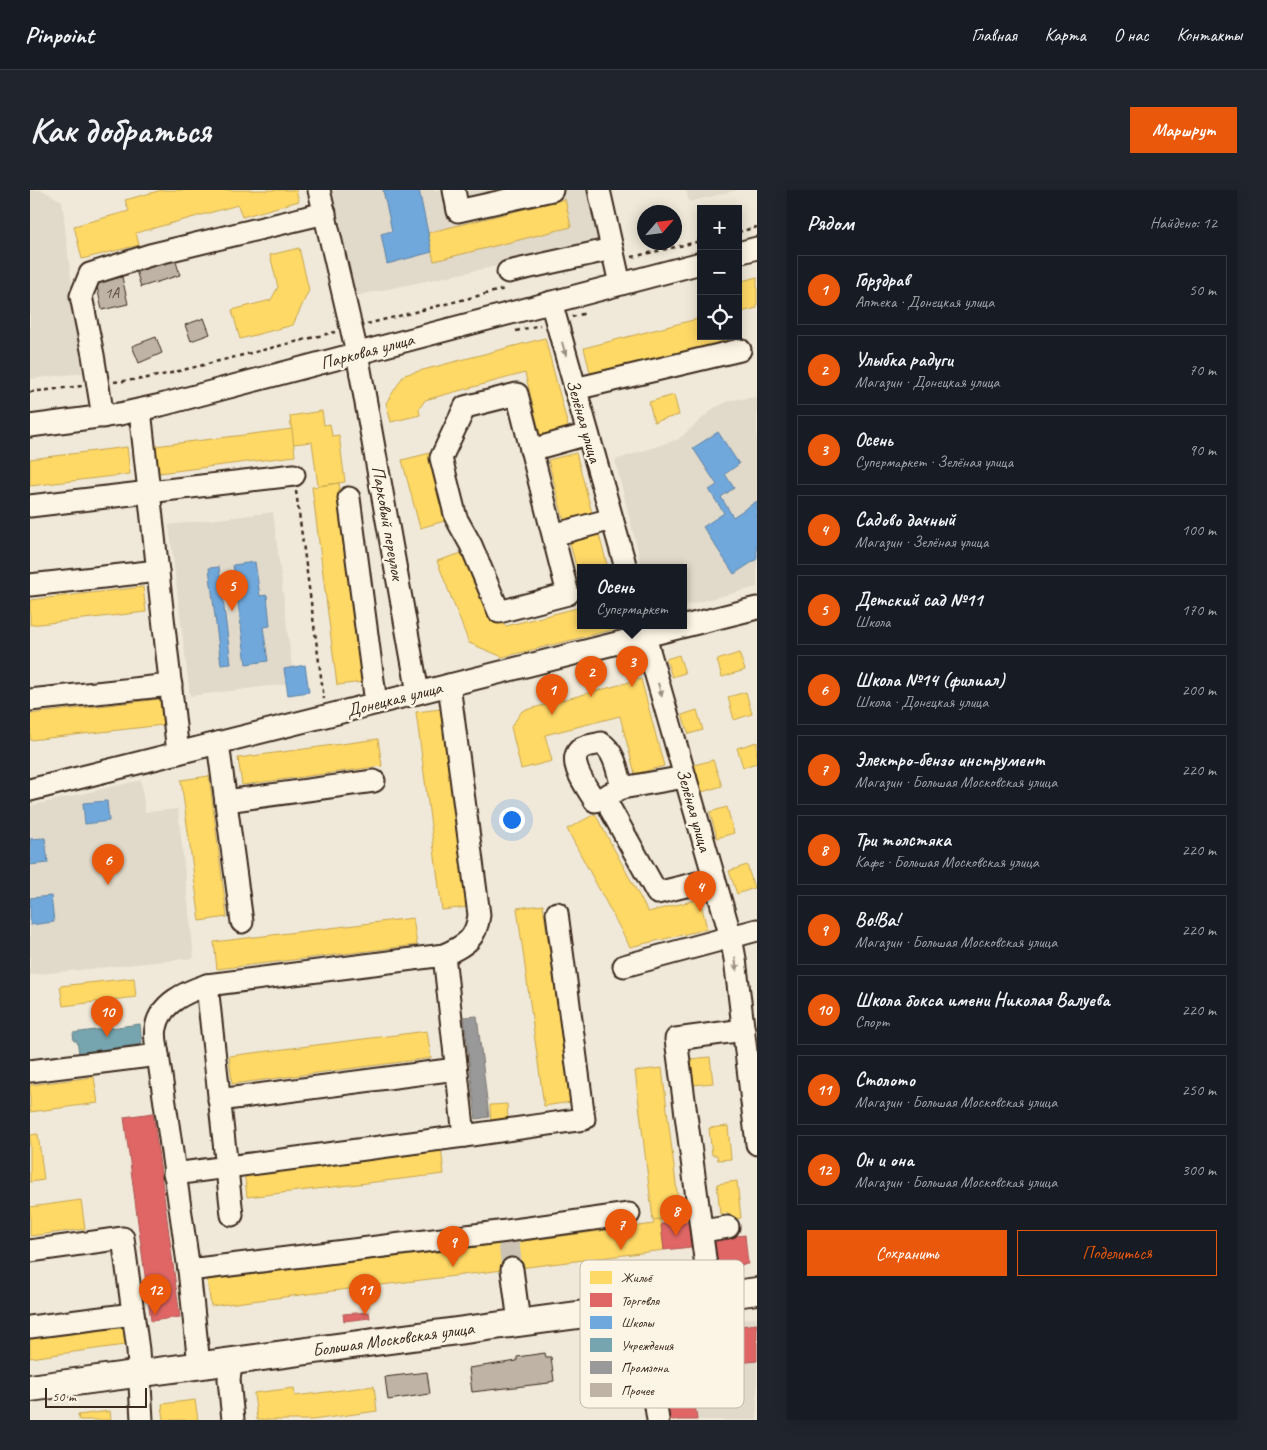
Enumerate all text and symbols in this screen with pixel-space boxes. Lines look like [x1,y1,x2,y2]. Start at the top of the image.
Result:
text: Pinpoint [25,20,94,50]
text: Главная [972,24,1017,46]
text: Карта [1045,24,1086,46]
text: О нас [1114,24,1149,46]
text: Контакты [1177,24,1242,46]
button: Маршрут [1130,107,1237,153]
text: Как добраться [30,108,211,153]
north arrow [637,205,682,250]
map controls [697,205,742,340]
button: + [697,205,742,250]
text: Рядом [807,210,854,236]
text: Найдено: 12 [1150,213,1217,233]
button: − [697,250,742,295]
text: Горздрав [855,268,909,292]
text: 1 [820,280,828,300]
text: 50 m [1189,280,1216,300]
house number: 1А [105,284,121,303]
text: Аптека · Донецкая улица [855,292,994,312]
button: locate [697,295,742,340]
street label: Парковая улица [318,328,417,374]
one-way arrow [560,341,568,356]
text: Улыбка радуги [855,348,953,372]
text: 2 [820,360,828,380]
text: 70 m [1189,360,1216,380]
text: Магазин · Донецкая улица [855,372,1000,392]
street label: Зелёная улица [562,377,607,467]
text: Осень [855,428,893,452]
text: 3 [820,440,828,460]
text: 90 m [1189,440,1216,460]
text: Супермаркет · Зелёная улица [855,452,1013,472]
street label: Парковый переулок [367,464,409,584]
text: Садово дачный [855,508,955,532]
text: 4 [820,520,828,540]
text: 100 m [1182,520,1216,540]
text: Магазин · Зелёная улица [855,532,988,552]
popup [577,564,687,629]
pin: 5 [216,570,248,611]
text: Осень [596,575,634,599]
text: Детский сад №11 [855,588,983,612]
text: Супермаркет [596,599,668,619]
text: 5 [821,600,827,620]
text: 170 m [1182,600,1216,620]
text: Школа [855,612,890,632]
pin: 3 [616,646,648,687]
pin: 2 [575,656,607,697]
text: Школа №14 (филиал) [855,668,1004,692]
pin: 1 [536,674,568,715]
street label: Донецкая улица [344,676,445,722]
text: 6 [820,680,828,700]
text: 200 m [1182,680,1216,700]
one-way arrow [656,682,664,697]
text: Школа · Донецкая улица [855,692,988,712]
text: Электро-бензо инструмент [855,748,1044,772]
text: 7 [820,760,828,780]
text: 220 m [1182,760,1216,780]
street label: Зелёная улица [672,766,717,856]
text: Магазин · Большая Московская улица [855,772,1057,792]
your location [499,807,525,833]
text: Три толстяка [855,828,951,852]
text: 8 [820,840,828,860]
text: 220 m [1182,840,1216,860]
pin: 6 [92,844,124,885]
text: Кафе · Большая Московская улица [855,852,1039,872]
pin: 4 [684,871,716,912]
text: Во!Ва! [855,908,899,932]
text: 9 [820,920,828,940]
text: 220 m [1182,920,1216,940]
text: Магазин · Большая Московская улица [855,932,1057,952]
one-way arrow [732,956,740,972]
text: Школа бокса имени Николая Валуева [855,988,1110,1012]
pin: 10 [91,996,123,1037]
text: 10 [817,1000,831,1020]
text: 220 m [1182,1000,1216,1020]
text: Спорт [855,1012,890,1032]
text: Столото [855,1068,915,1092]
text: 11 [817,1080,831,1100]
text: 250 m [1182,1080,1216,1100]
text: Магазин · Большая Московская улица [855,1092,1057,1112]
text: Он и она [855,1148,913,1172]
text: 12 [817,1160,831,1180]
text: 300 m [1182,1160,1216,1180]
text: Магазин · Большая Московская улица [855,1172,1057,1192]
pin: 8 [660,1195,692,1236]
pin: 7 [605,1209,637,1250]
pin: 9 [437,1226,469,1267]
button: Сохранить [807,1230,1007,1276]
button: Поделиться [1017,1230,1217,1276]
legend [580,1260,744,1408]
text: Жильё [621,1269,654,1286]
pin: 12 [139,1274,171,1315]
pin: 11 [349,1274,381,1315]
text: Торговля [621,1292,660,1309]
text: Школы [621,1314,655,1331]
street label: Большая Московская улица [311,1317,476,1361]
text: Учреждения [621,1337,674,1354]
text: Промзона [621,1359,669,1376]
text: Прочее [621,1382,655,1399]
scale bar [45,1385,148,1408]
text: 50 m [52,1388,76,1405]

